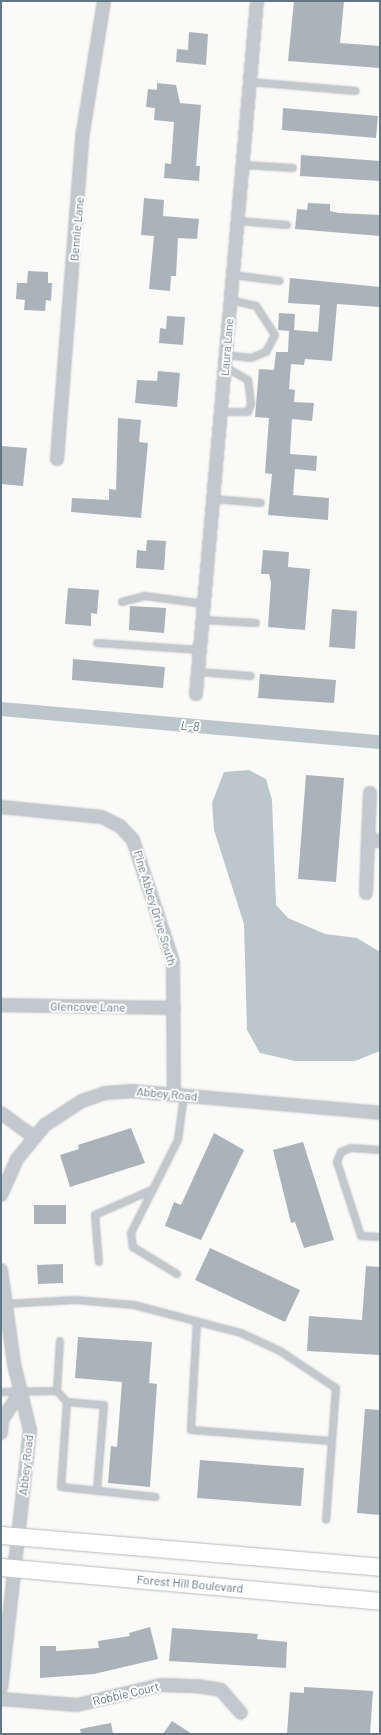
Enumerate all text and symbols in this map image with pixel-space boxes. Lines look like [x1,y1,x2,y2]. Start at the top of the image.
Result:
street label: Bennie Lane [67,196,87,262]
street label: Laura Lane [217,317,237,377]
water label: L-8 [180,717,200,735]
street label: Pine Abbey Drive South [131,849,179,967]
street label: Glencove Lane [50,999,126,1015]
street label: Abbey Road [136,1084,198,1104]
street label: Abbey Road [16,1434,36,1496]
street label: Forest Hill Boulevard [136,1572,244,1596]
street label: Robbie Court [91,1679,161,1709]

